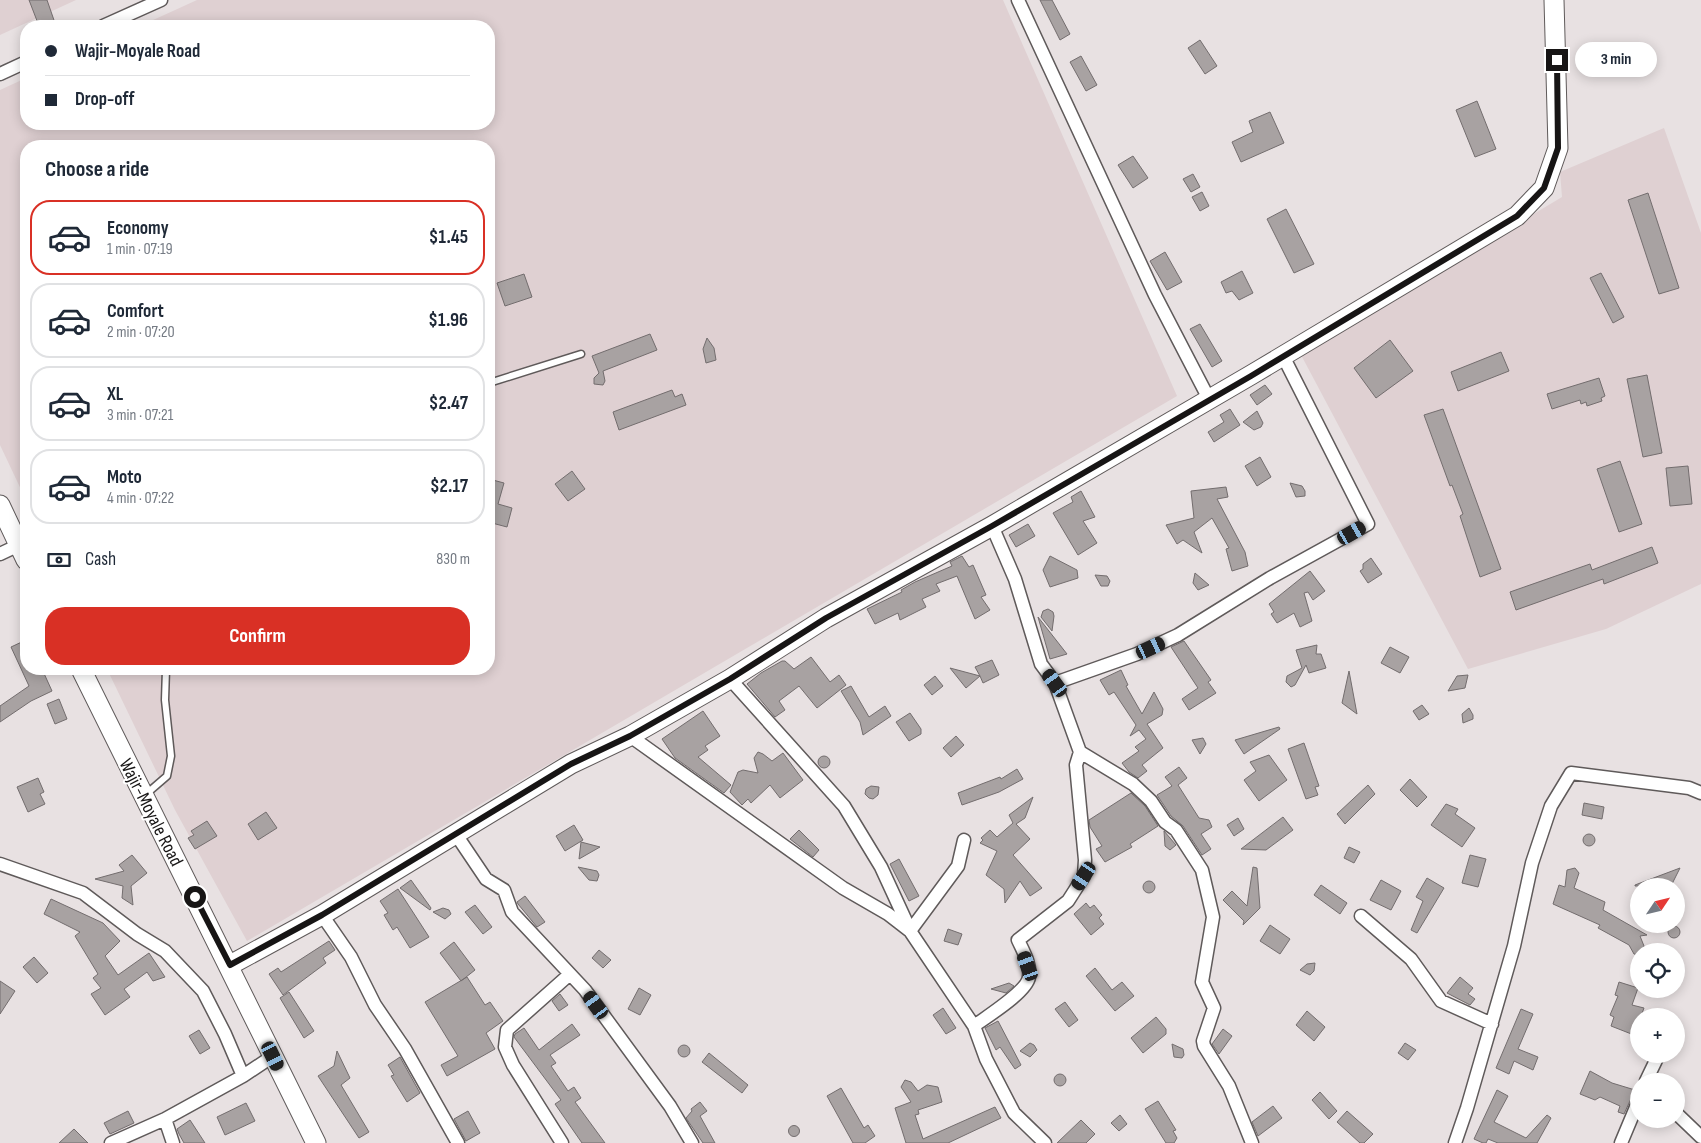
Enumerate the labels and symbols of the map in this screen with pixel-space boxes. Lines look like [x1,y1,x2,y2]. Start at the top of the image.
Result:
callout: 3 min [1574,42,1657,78]
route end [1546,49,1568,71]
car [1335,519,1368,547]
car [1134,635,1167,661]
car [1040,666,1069,700]
street label: Wajir-Moyale Road [114,755,188,870]
car [1069,859,1098,893]
north arrow [1630,878,1685,932]
route start [184,886,206,908]
car [1015,949,1040,983]
car [581,988,610,1022]
car [259,1039,286,1073]

